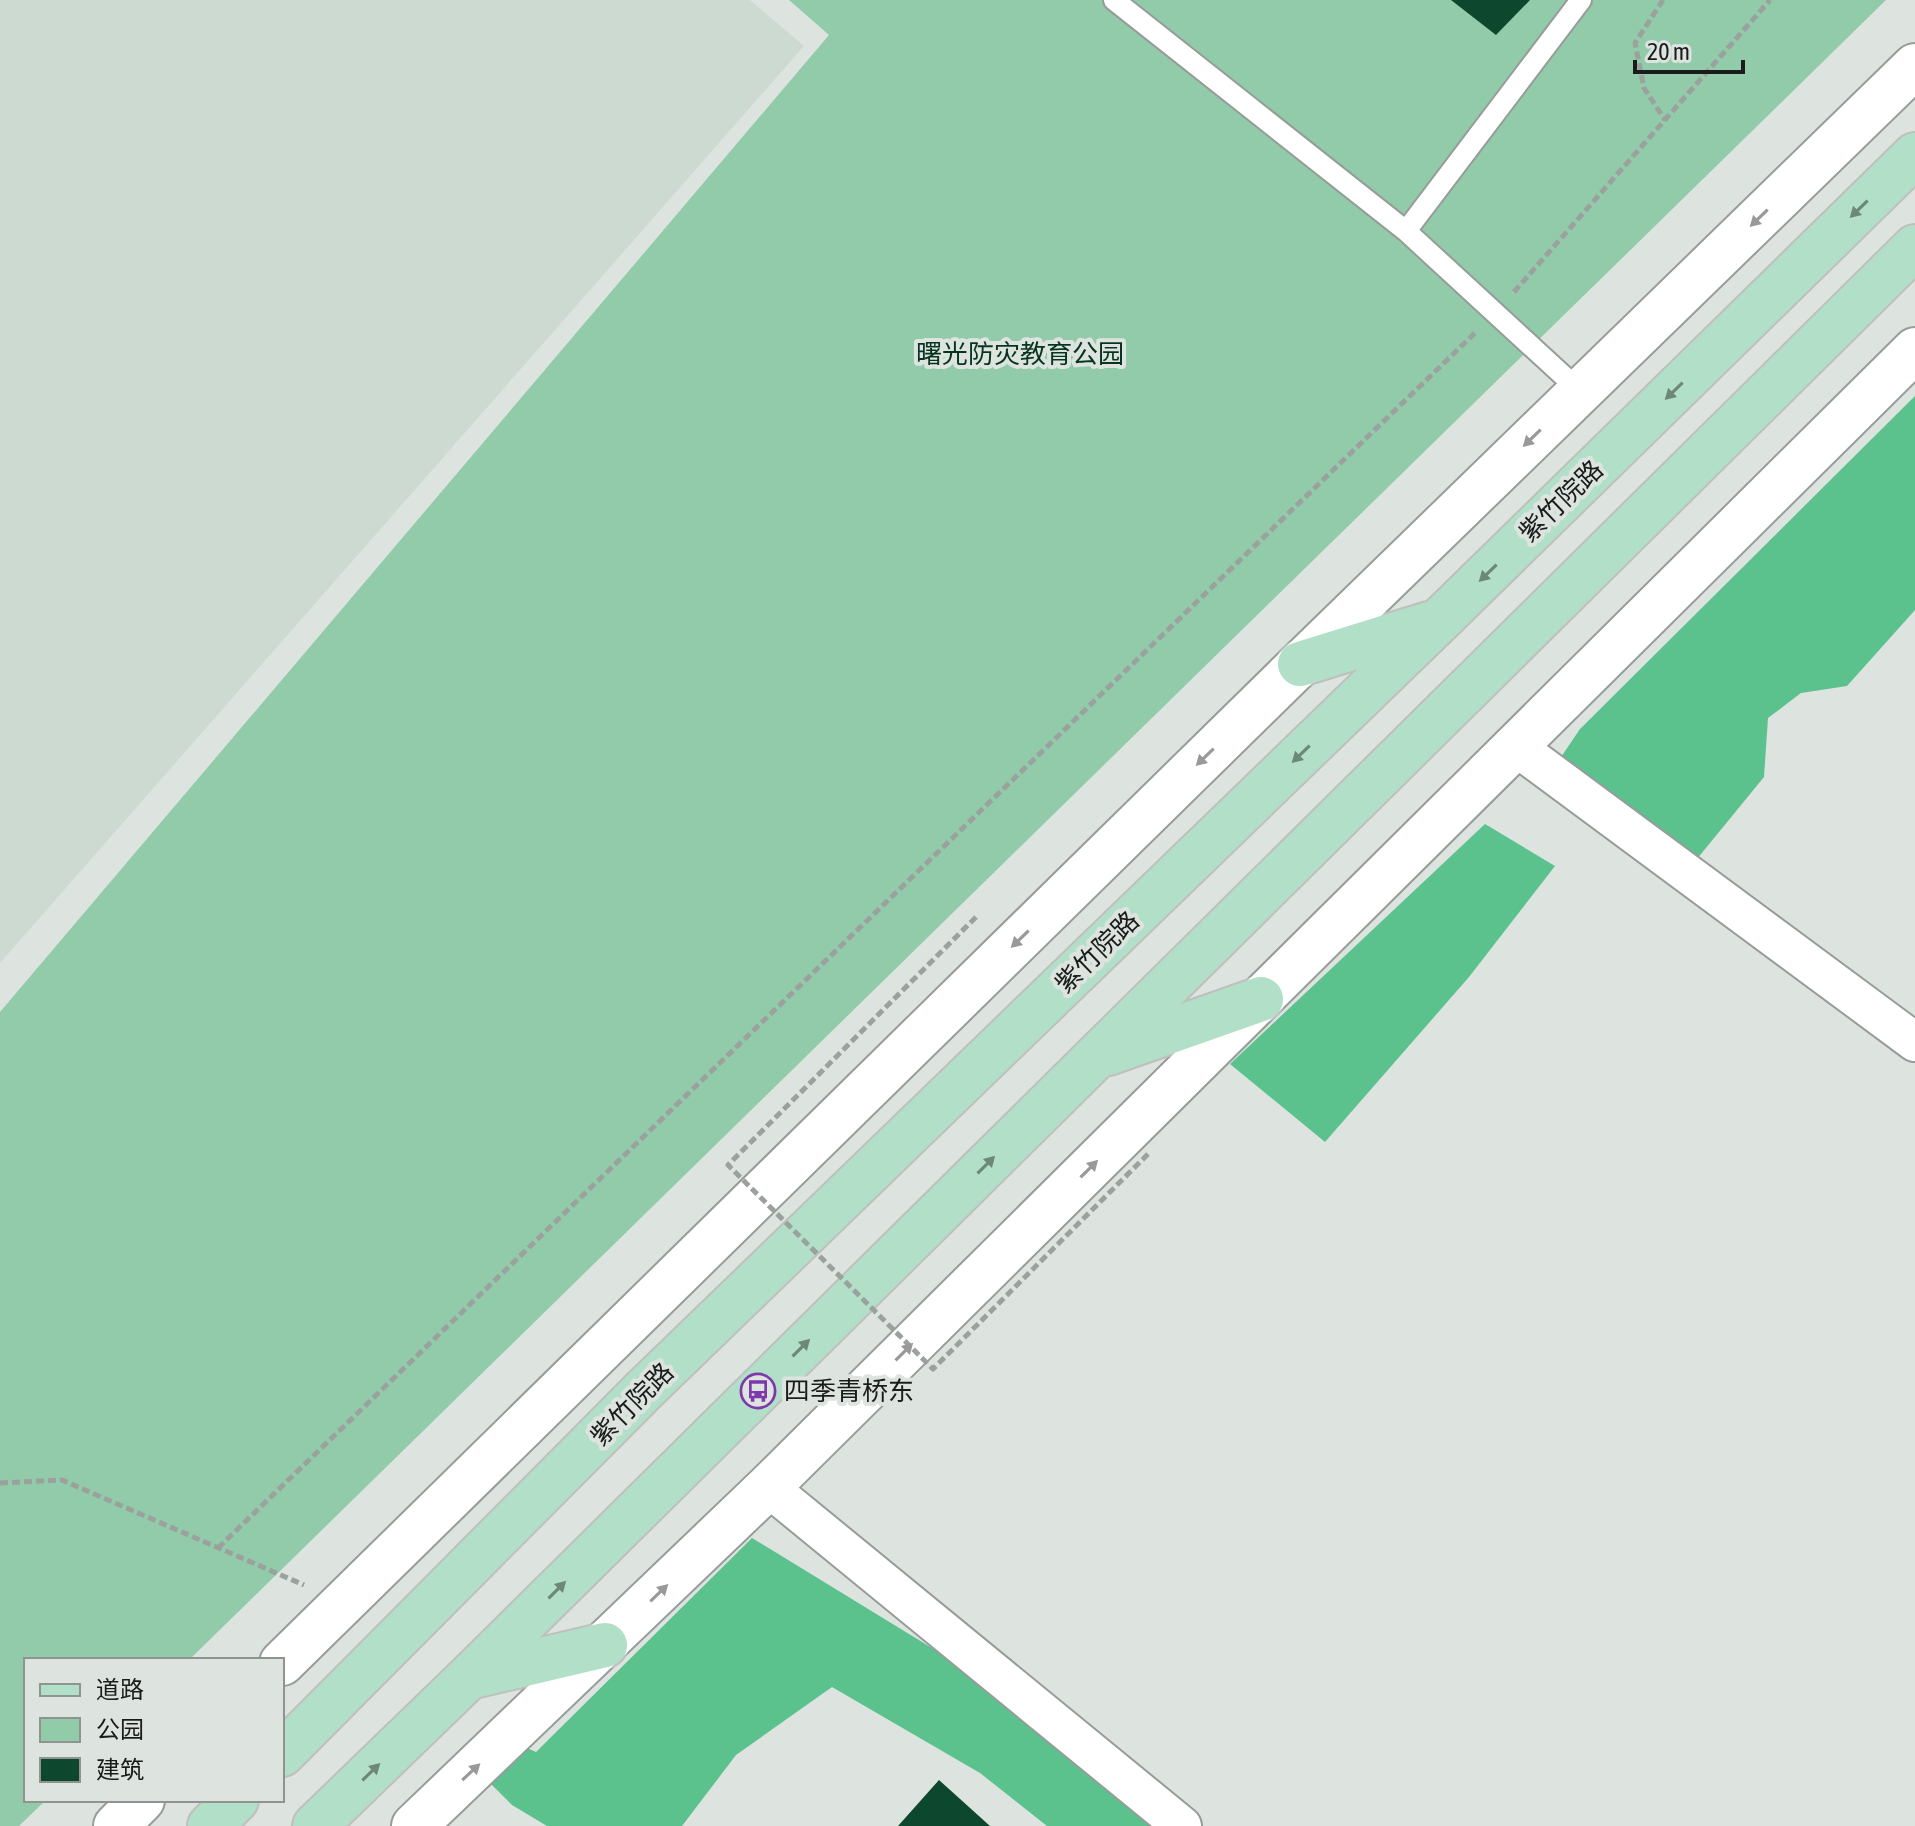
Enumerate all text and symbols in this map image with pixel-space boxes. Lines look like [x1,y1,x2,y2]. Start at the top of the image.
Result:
scale bar [1635,24,1743,74]
text: 20 m [1647,38,1690,65]
one-way arrow [1850,199,1869,218]
one-way arrow [1750,208,1769,227]
park label: 曙光防灾教育公园 [916,339,1124,369]
one-way arrow [1665,381,1684,400]
one-way arrow [1523,428,1542,447]
street label: 紫竹院路 [1513,454,1609,548]
one-way arrow [1479,563,1498,582]
one-way arrow [1292,744,1311,763]
one-way arrow [1196,747,1215,765]
street label: 紫竹院路 [1049,905,1145,999]
one-way arrow [1011,929,1030,947]
one-way arrow [976,1157,995,1175]
one-way arrow [1079,1160,1098,1179]
one-way arrow [791,1339,810,1358]
one-way arrow [895,1343,913,1362]
street label: 紫竹院路 [585,1357,679,1451]
bus stop icon: 四季青桥东 [739,1372,777,1410]
place label: 四季青桥东 [784,1376,914,1406]
one-way arrow [547,1581,566,1600]
one-way arrow [649,1584,668,1603]
legend [24,1658,284,1802]
text: 道路 [96,1676,144,1703]
text: 公园 [96,1716,144,1743]
text: 建筑 [96,1756,144,1783]
one-way arrow [361,1763,380,1782]
one-way arrow [461,1764,480,1782]

